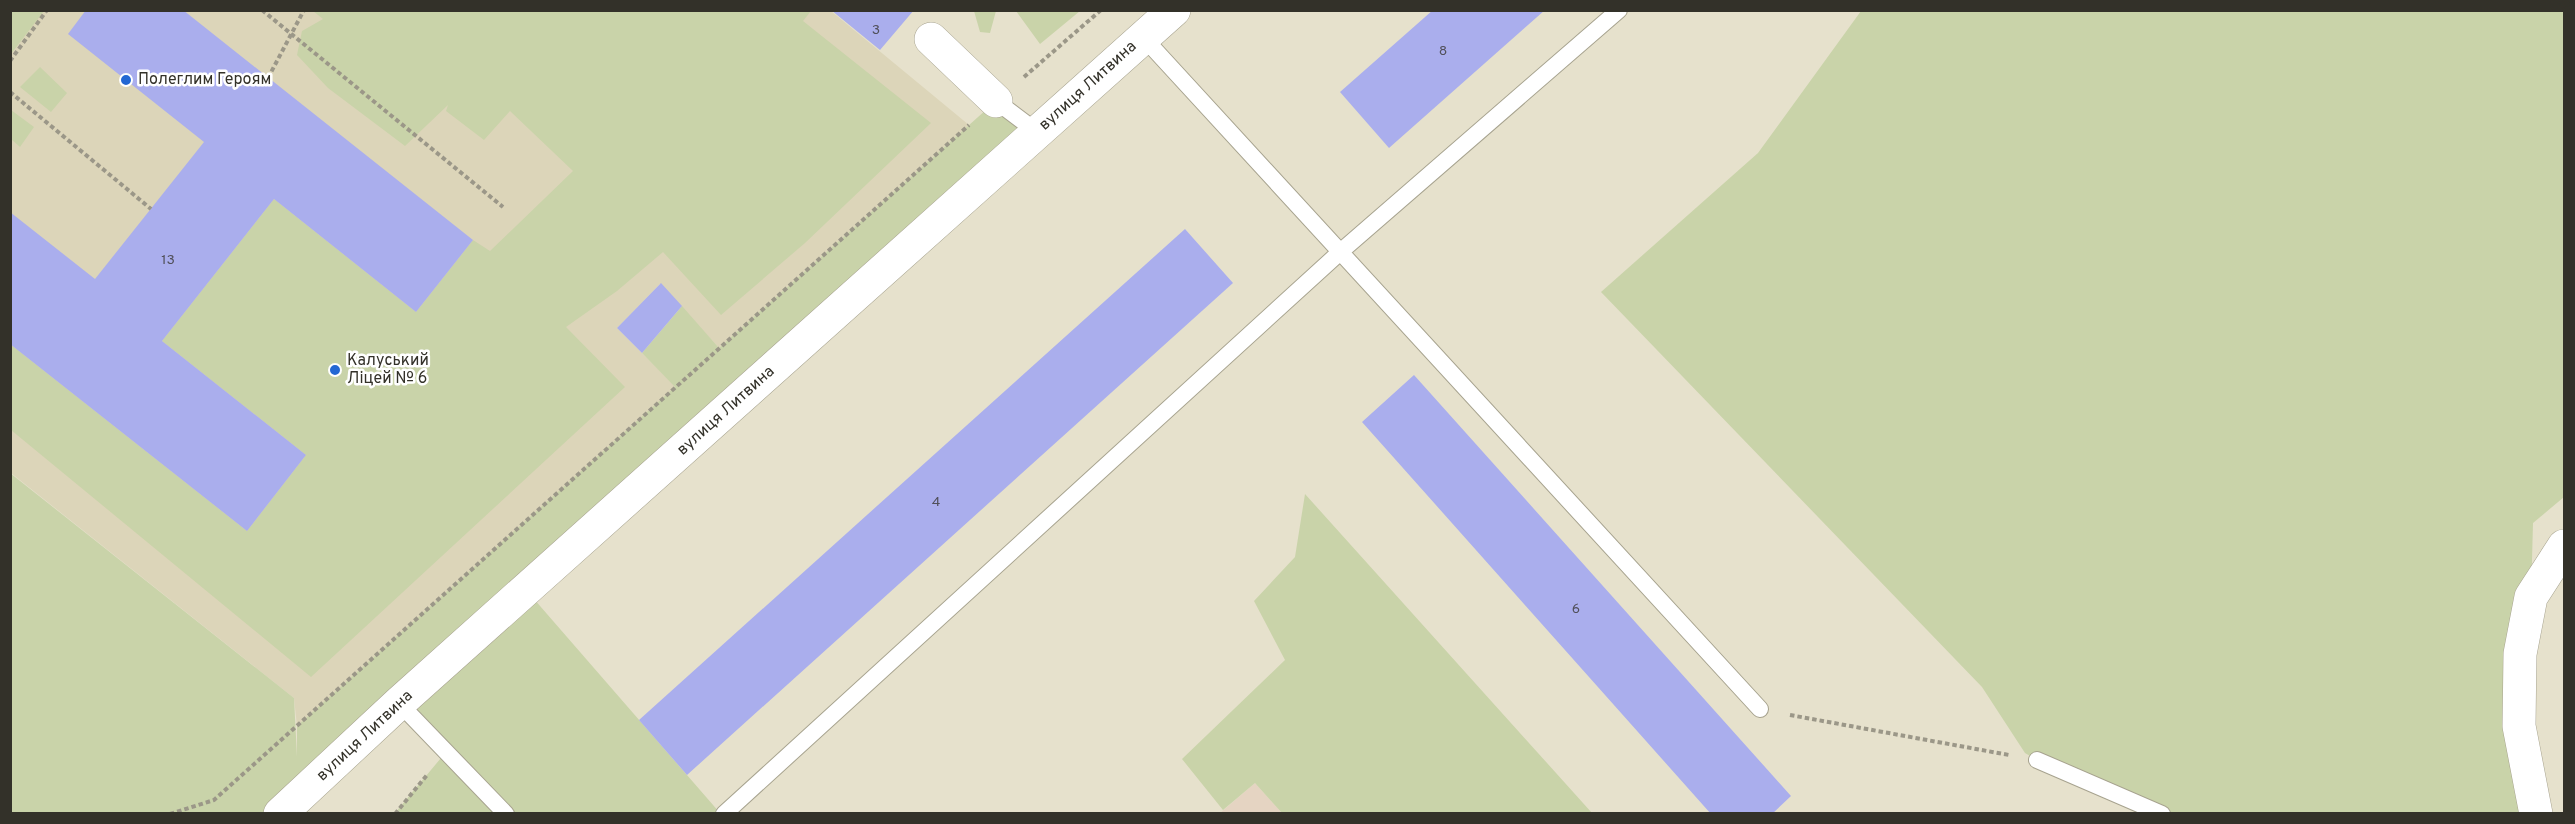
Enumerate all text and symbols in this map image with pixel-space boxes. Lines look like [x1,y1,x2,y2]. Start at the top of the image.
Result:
house number: 3 [872,22,880,39]
street label: вулиця Литвина [1035,37,1141,135]
house number: 8 [1439,43,1447,60]
place label: Полеглим Героям [138,70,271,90]
marker: Полеглим Героям [119,73,133,87]
house number: 13 [161,252,175,269]
place label: Калуський Ліцей № 6 [347,351,429,389]
street label: вулиця Литвина [673,362,779,460]
marker: Калуський Ліцей № 6 [328,363,342,377]
house number: 4 [932,494,940,511]
house number: 6 [1572,601,1580,618]
street label: вулиця Литвина [313,686,417,786]

